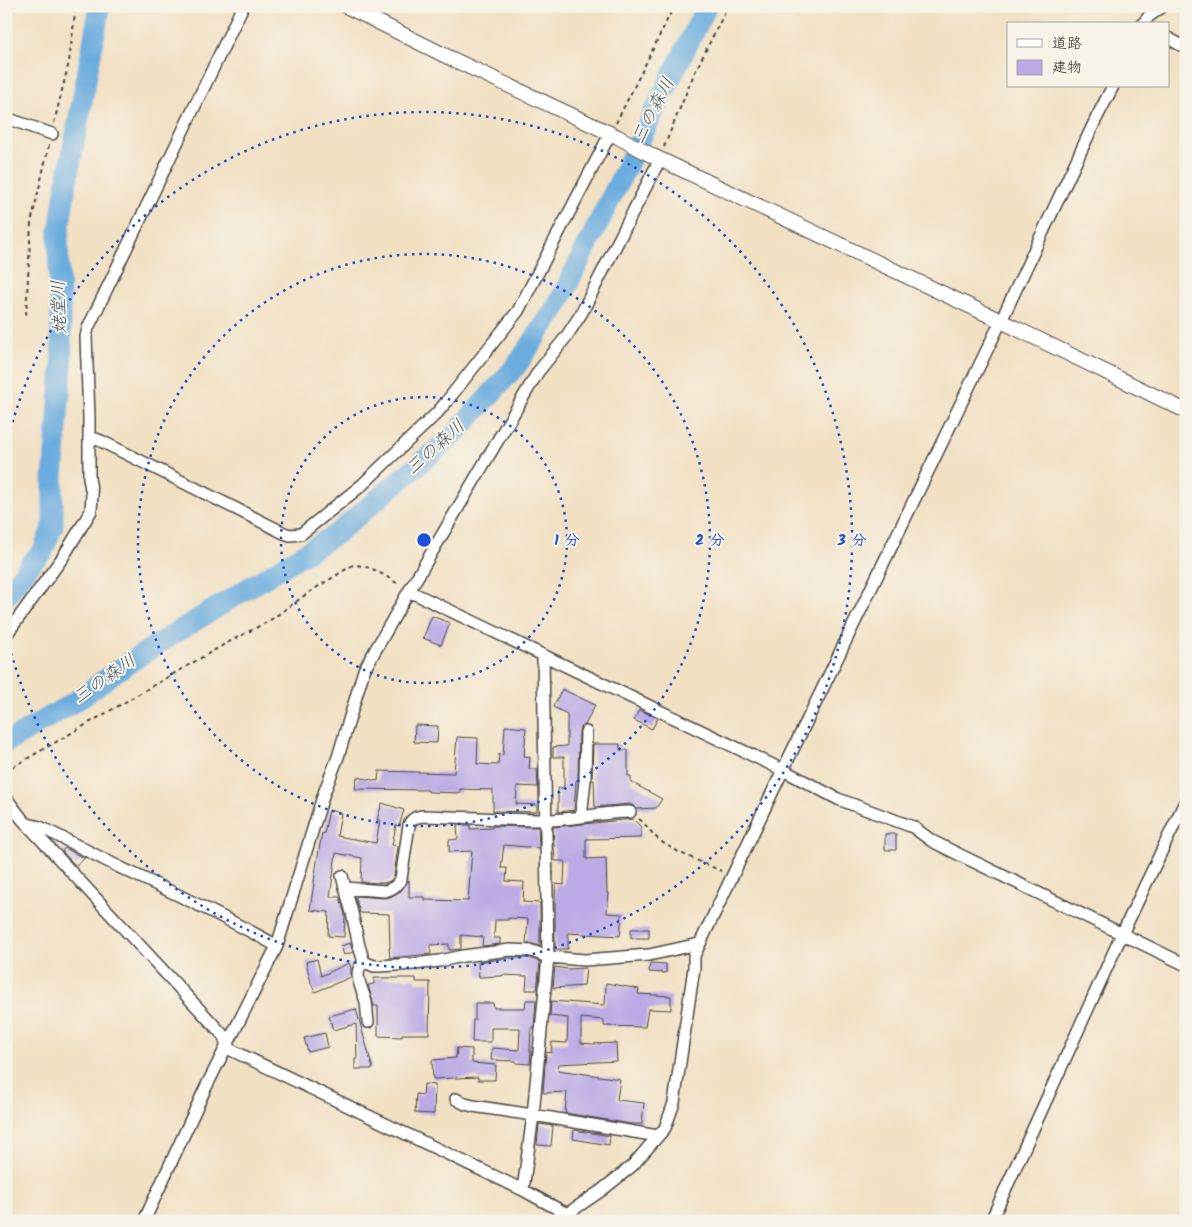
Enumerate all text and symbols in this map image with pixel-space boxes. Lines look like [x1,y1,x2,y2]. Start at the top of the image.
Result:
legend [1007,22,1170,88]
text: 道路 [1052,32,1082,56]
text: 建物 [1052,56,1082,80]
water label: 三の森川 [625,72,683,150]
water label: 姥堂川 [45,280,75,334]
water label: 三の森川 [400,413,472,483]
text: 1 分 [554,529,580,553]
text: 2 分 [695,529,725,553]
text: 3 分 [837,529,866,553]
centre of rings [415,531,433,549]
water label: 三の森川 [67,647,143,713]

